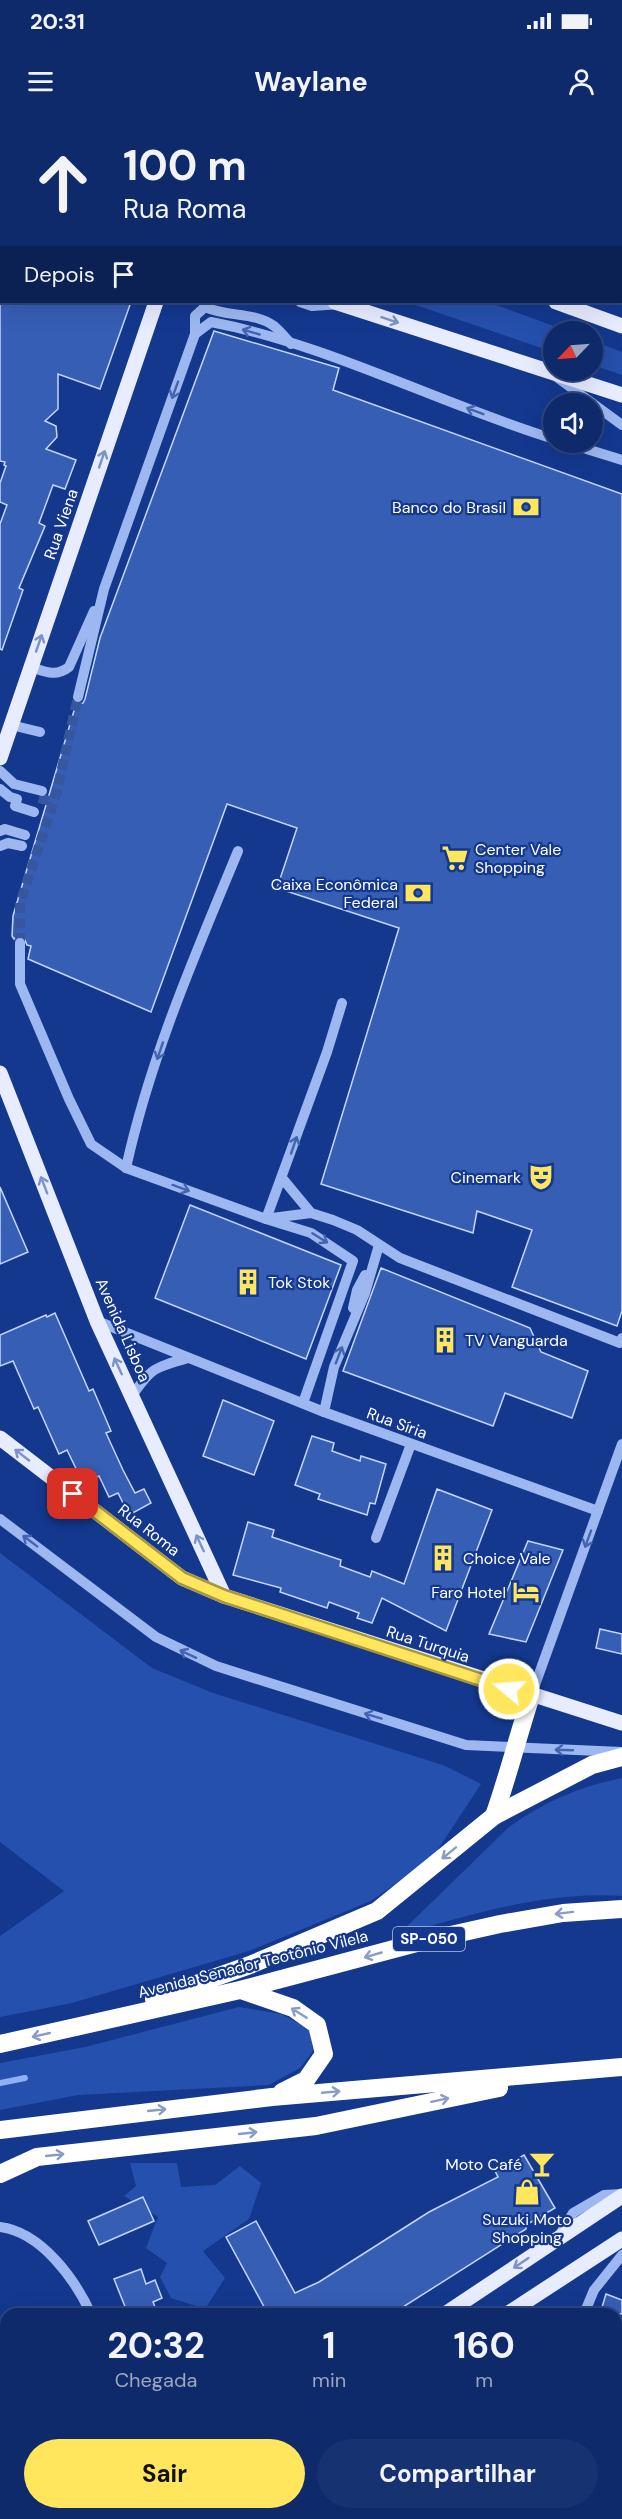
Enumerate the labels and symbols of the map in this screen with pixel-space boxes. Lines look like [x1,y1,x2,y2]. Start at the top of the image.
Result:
one-way arrow [380,315,399,326]
north arrow [543,321,603,381]
one-way arrow [242,326,261,337]
one-way arrow [169,380,180,398]
one-way arrow [466,405,485,416]
one-way arrow [98,450,109,469]
street label: Rua Viena [39,486,83,562]
bank icon: Banco do Brasil [511,492,541,522]
place label: Banco do Brasil [392,497,506,518]
one-way arrow [35,634,46,653]
place label: Center Vale Shopping [475,839,561,878]
supermarket icon: Center Vale Shopping [440,843,470,873]
place label: Caixa Econômica Federal [271,874,398,913]
bank icon: Caixa Econômica Federal [403,878,433,908]
one-way arrow [153,1042,164,1060]
one-way arrow [289,1136,300,1155]
theatre icon: Cinemark [526,1162,556,1192]
place label: Cinemark [450,1167,521,1188]
one-way arrow [38,1177,49,1195]
one-way arrow [171,1184,190,1195]
one-way arrow [312,1232,329,1245]
building icon: Tok Stok [233,1267,263,1297]
place label: Tok Stok [268,1272,330,1293]
street label: Avenida Lisboa [91,1275,155,1385]
building icon: TV Vanguarda [430,1325,460,1355]
place label: TV Vanguarda [465,1330,568,1351]
one-way arrow [334,1347,345,1365]
one-way arrow [112,1357,124,1375]
street label: Rua Síria [364,1402,430,1444]
one-way arrow [14,1449,30,1462]
pin [47,1468,98,1519]
street label: Rua Roma [114,1499,184,1561]
one-way arrow [581,1529,592,1548]
one-way arrow [193,1534,204,1552]
one-way arrow [22,1535,38,1547]
building icon: Choice Vale [428,1543,458,1573]
place label: Choice Vale [463,1548,551,1569]
hotel icon: Faro Hotel [511,1577,541,1607]
place label: Faro Hotel [431,1582,506,1603]
street label: Rua Turquia [384,1621,472,1667]
one-way arrow [180,1647,198,1659]
position arrow [477,1657,541,1721]
one-way arrow [364,1710,383,1721]
one-way arrow [554,1744,574,1756]
one-way arrow [441,1846,457,1859]
one-way arrow [554,1908,574,1919]
street label: Avenida Senador Teotônio Vilela [136,1925,370,2003]
road number: SP-050 [393,1927,465,1951]
one-way arrow [364,1950,383,1961]
one-way arrow [291,2006,308,2018]
one-way arrow [32,2029,51,2041]
one-way arrow [320,2086,340,2097]
one-way arrow [430,2094,450,2105]
one-way arrow [147,2104,167,2115]
one-way arrow [238,2128,258,2139]
bar icon: Moto Café [527,2149,557,2179]
one-way arrow [44,2150,64,2161]
place label: Moto Café [445,2154,522,2175]
shop icon: Suzuki Moto Shopping [512,2177,542,2207]
place label: Suzuki Moto Shopping [482,2209,572,2248]
one-way arrow [513,2257,529,2269]

